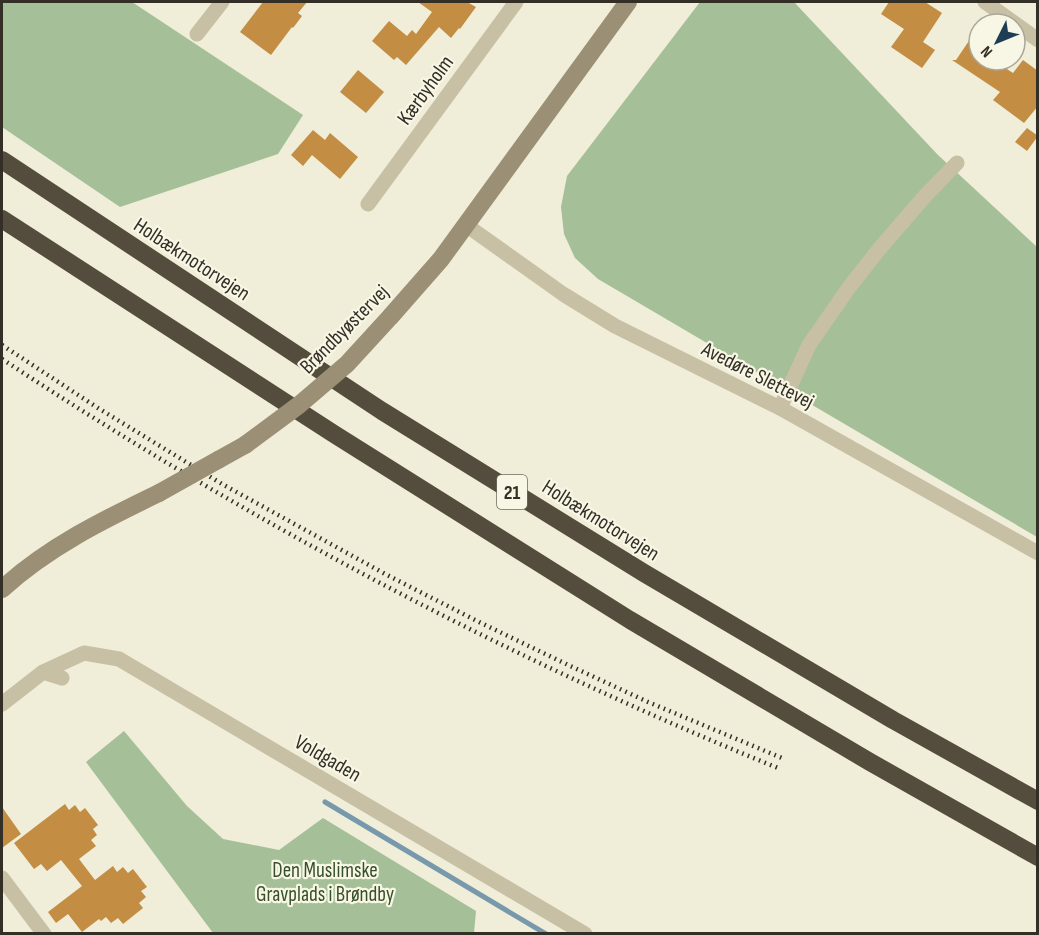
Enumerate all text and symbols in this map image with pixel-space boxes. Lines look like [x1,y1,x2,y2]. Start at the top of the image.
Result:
north arrow [967,12,1027,72]
text: N [977,42,997,61]
street label: Kærbyholm [392,51,459,130]
street label: Holbækmotorvejen [129,213,255,306]
street label: Brøndbyøstervej [295,280,394,379]
street label: Avedøre Slettevej [697,336,818,414]
street label: Holbækmotorvejen [537,474,664,566]
road number: 21 [497,475,527,509]
street label: Voldgaden [290,729,365,787]
park label: Den Muslimske Gravplads i Brøndby [256,858,394,907]

